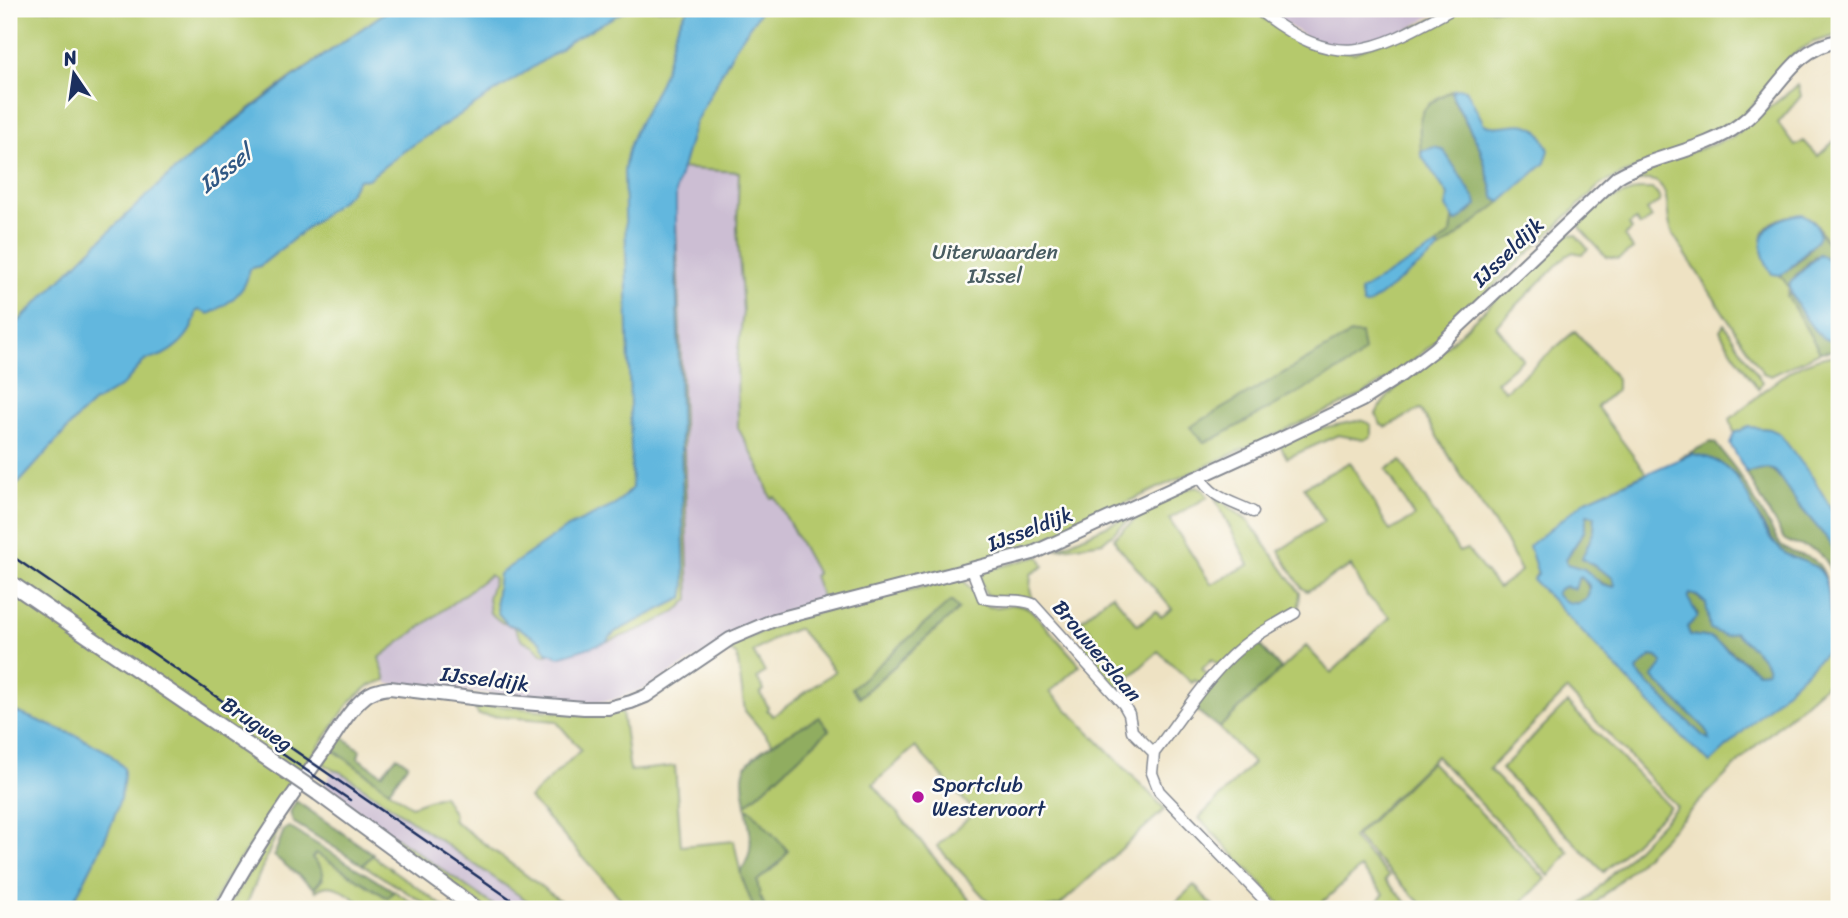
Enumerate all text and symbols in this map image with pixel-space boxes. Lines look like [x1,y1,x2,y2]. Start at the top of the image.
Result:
north arrow [38,38,108,108]
text: N [59,40,81,76]
water label: IJssel [188,132,266,204]
street label: IJsseldijk [1462,207,1553,297]
park label: Uiterwaarden IJssel [932,233,1058,295]
street label: IJsseldijk [981,495,1078,563]
street label: Brouwerslaan [1042,591,1152,711]
street label: IJsseldijk [437,655,532,703]
street label: Brugweg [213,686,301,762]
place label: Sportclub Westervoort [932,766,1047,828]
marker: Sportclub Westervoort [910,789,926,805]

